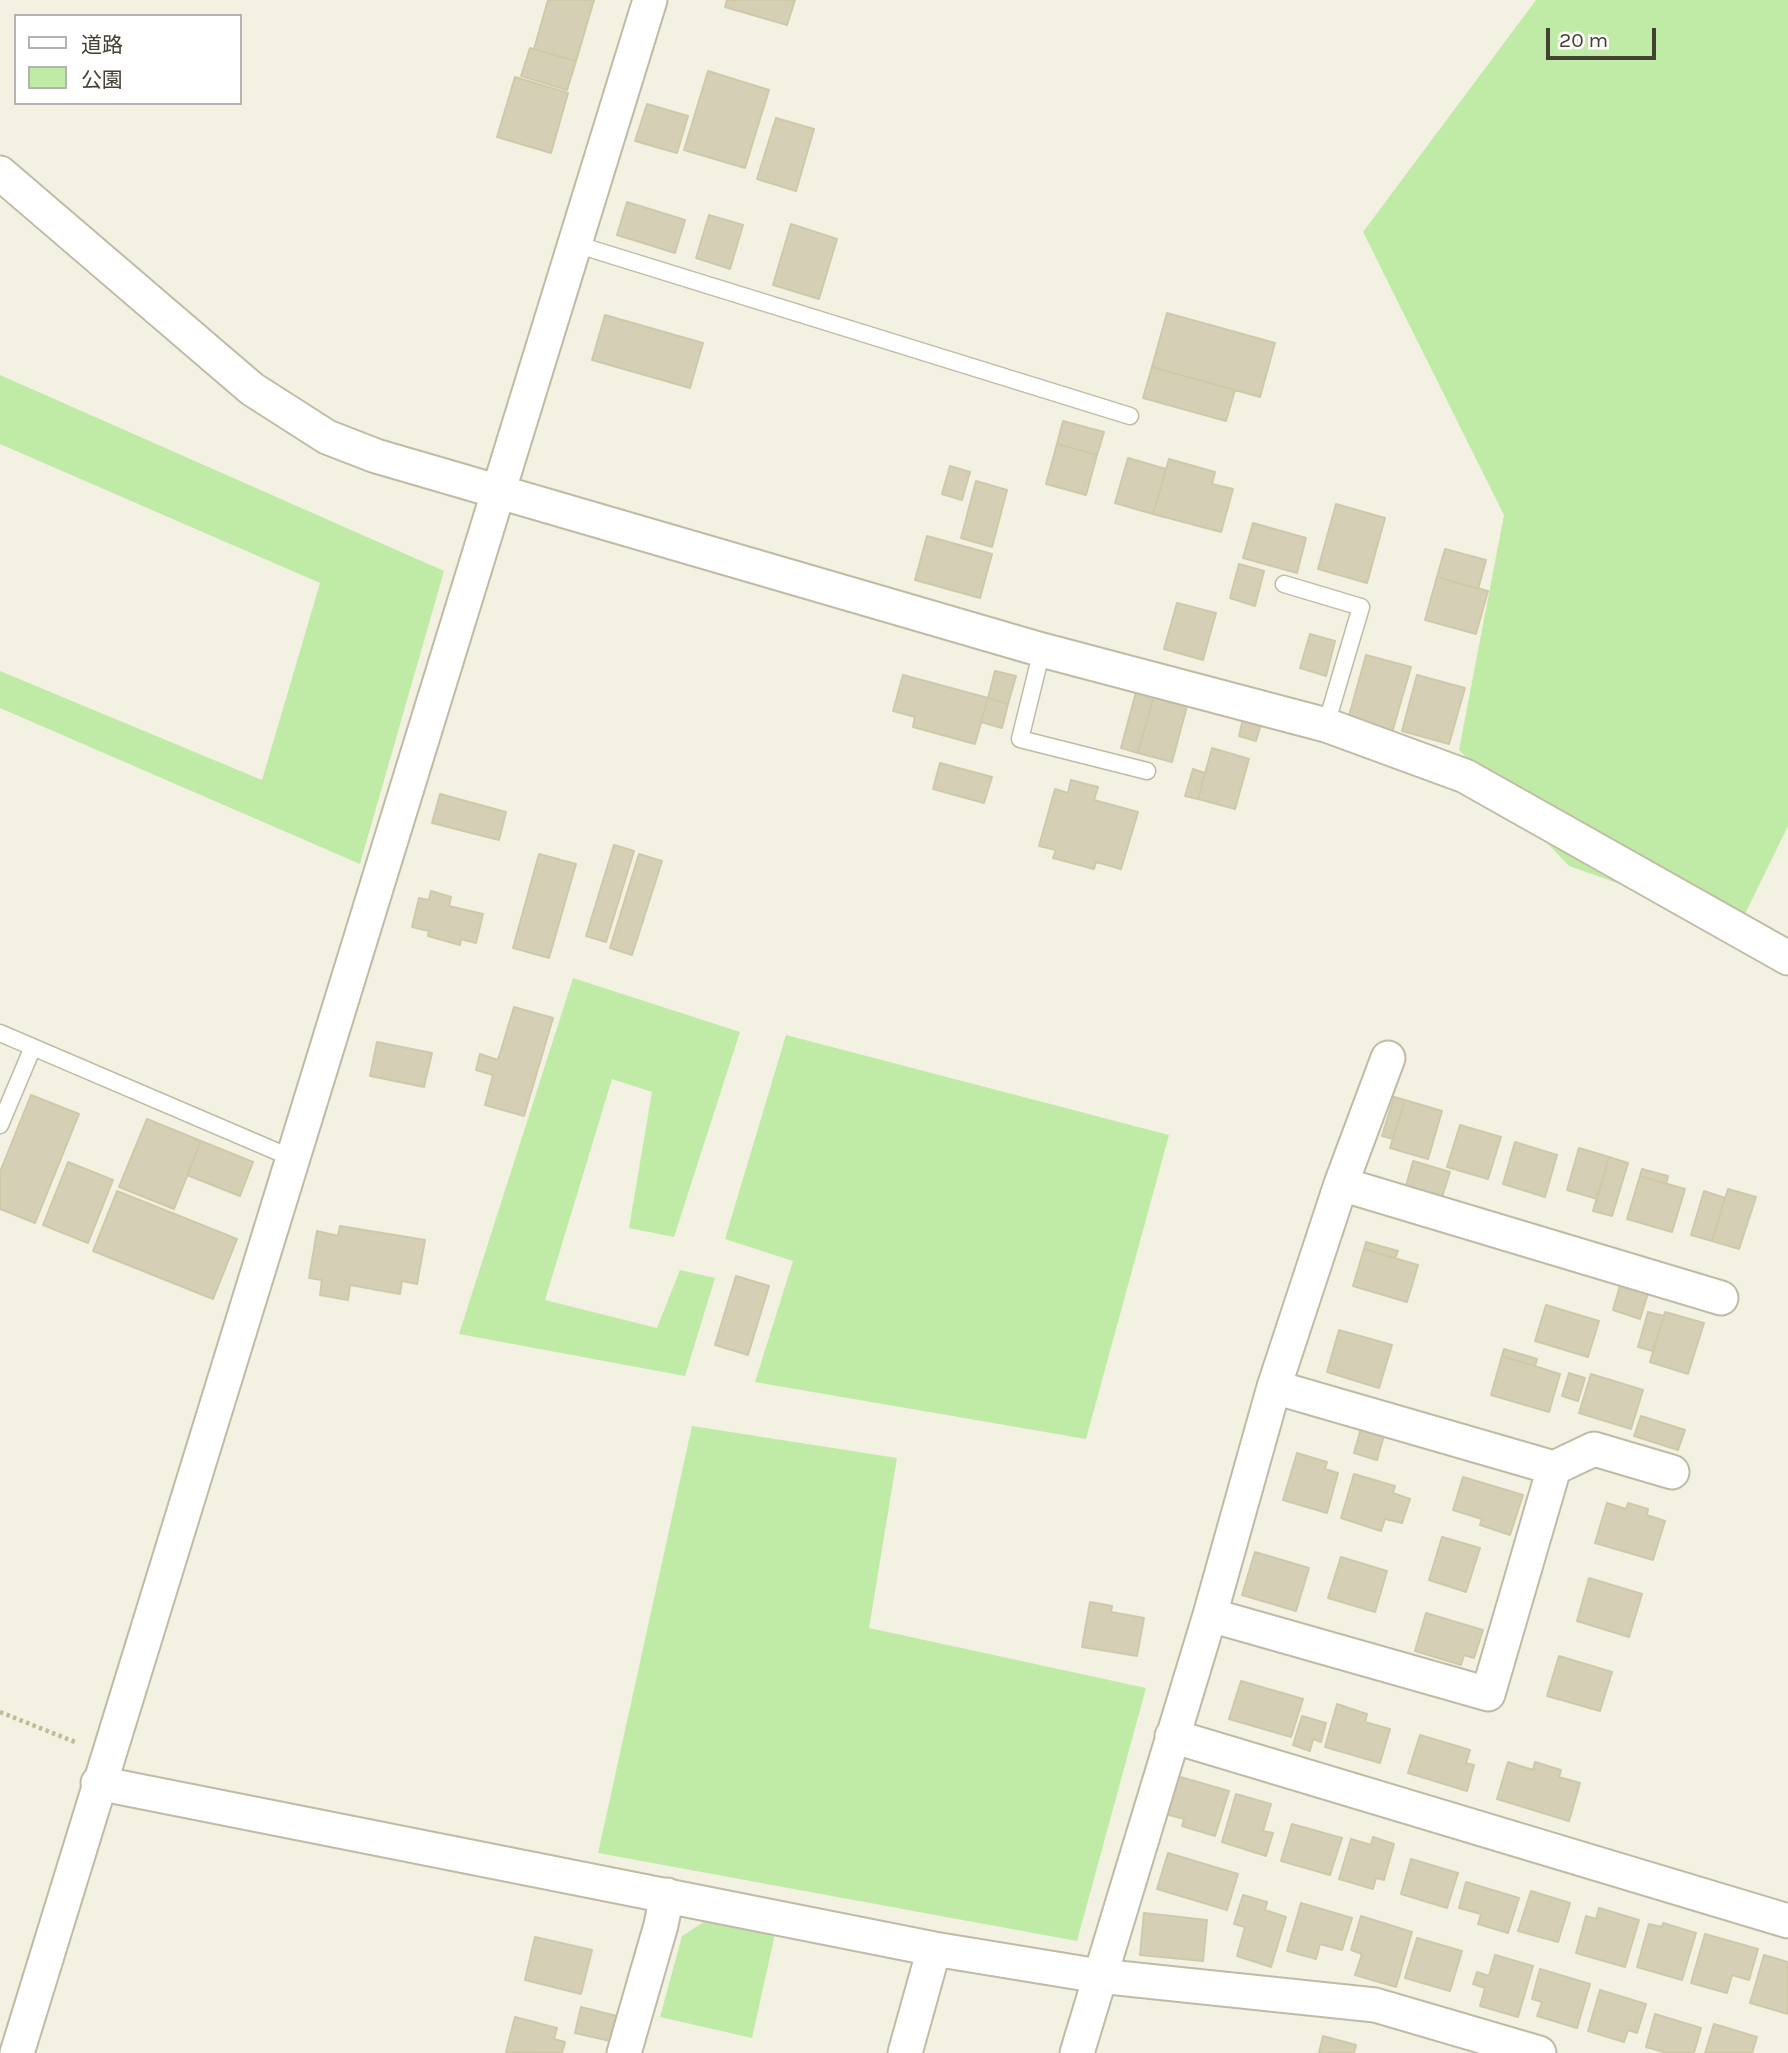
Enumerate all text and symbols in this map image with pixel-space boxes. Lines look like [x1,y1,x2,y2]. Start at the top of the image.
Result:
legend [14,14,242,105]
scale bar [1550,14,1660,58]
text: 20 m [1559,28,1608,52]
text: 道路 [81,33,123,57]
text: 公園 [81,68,123,92]

